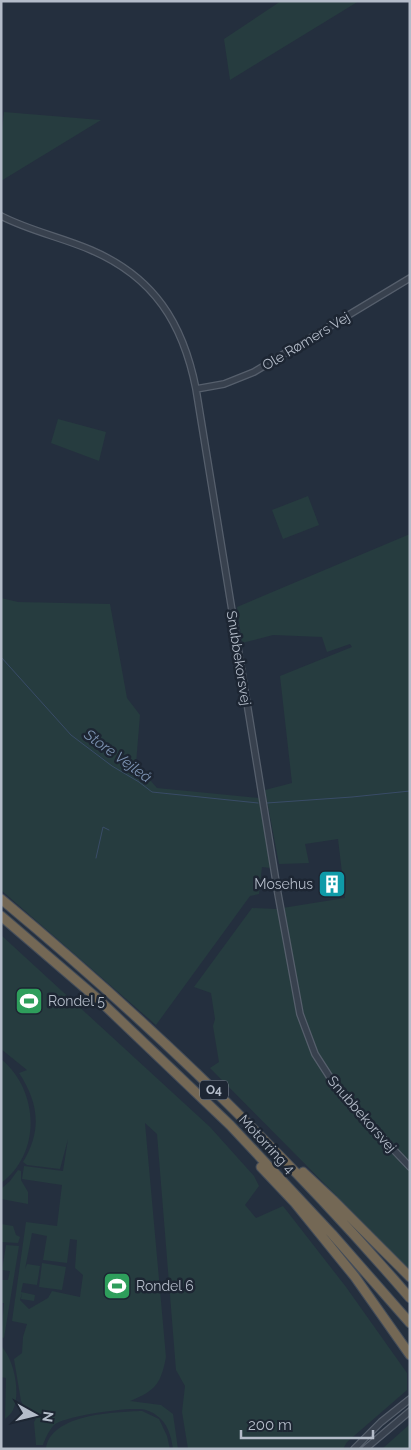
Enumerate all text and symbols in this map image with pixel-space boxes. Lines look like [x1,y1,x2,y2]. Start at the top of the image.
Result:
street label: Ole Rømers Vej [259,309,353,373]
street label: Snubbekorsvej [224,609,254,707]
water label: Store Vejleå [80,725,155,787]
building icon: Mosehus [317,869,347,899]
place label: Mosehus [254,876,313,892]
sports icon: Rondel 5 [14,986,44,1016]
place label: Rondel 5 [48,993,105,1009]
street label: Snubbekorsvej [324,1073,400,1155]
road number: O4 [200,1080,228,1100]
street label: Motorring 4 [236,1111,298,1177]
sports icon: Rondel 6 [102,1271,132,1301]
place label: Rondel 6 [136,1278,194,1294]
north arrow [10,1390,60,1440]
scale bar [241,1408,374,1440]
text: N [39,1410,57,1423]
text: 200 m [248,1416,292,1434]

